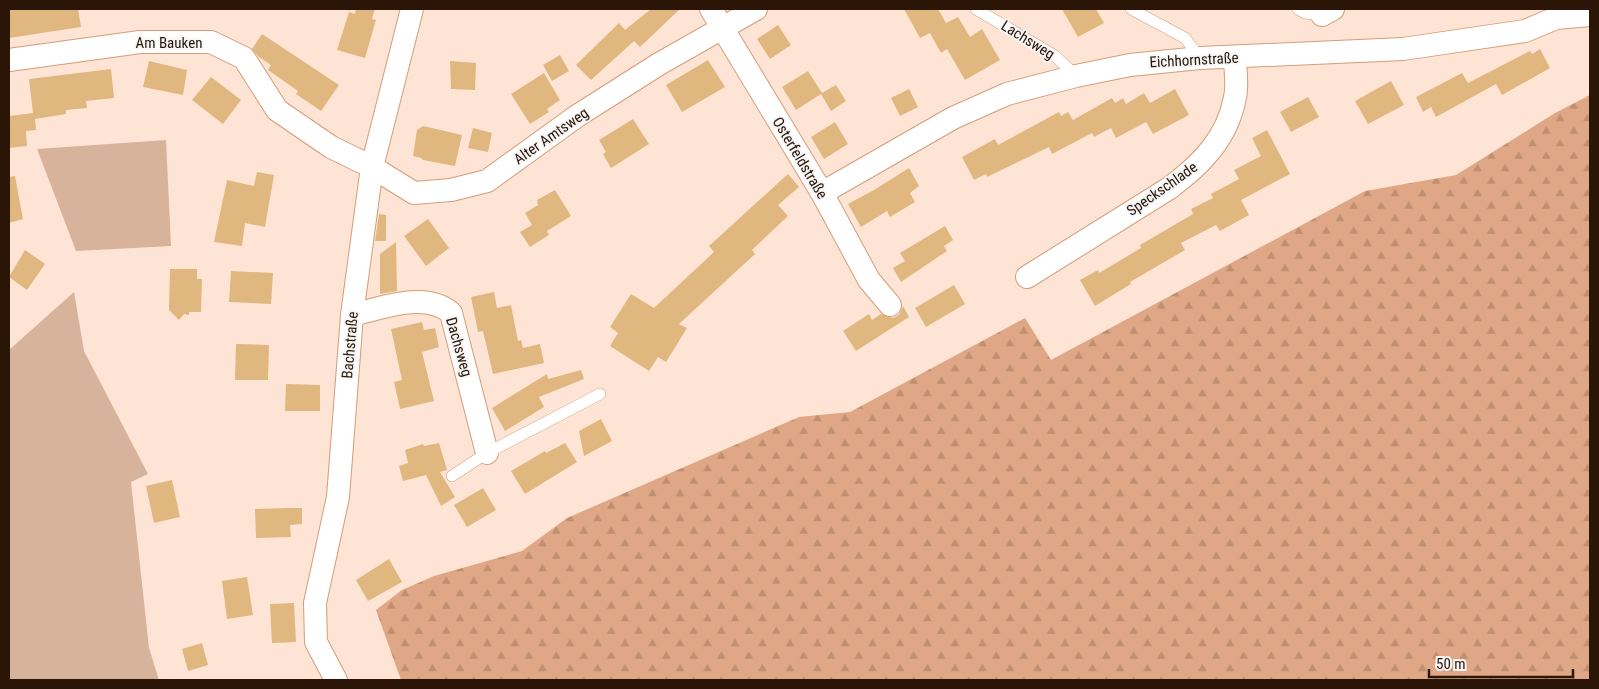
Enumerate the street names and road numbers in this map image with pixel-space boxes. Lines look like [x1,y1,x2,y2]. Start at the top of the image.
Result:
street label: Lachsweg [998,17,1058,63]
street label: Am Bauken [136,34,202,52]
street label: Eichhornstraße [1149,49,1239,71]
street label: Alter Amtsweg [510,104,592,168]
street label: Osterfeldstraße [769,114,831,202]
street label: Speckschlade [1123,158,1201,220]
street label: Bachstraße [338,311,362,379]
street label: Dachsweg [442,315,476,379]

